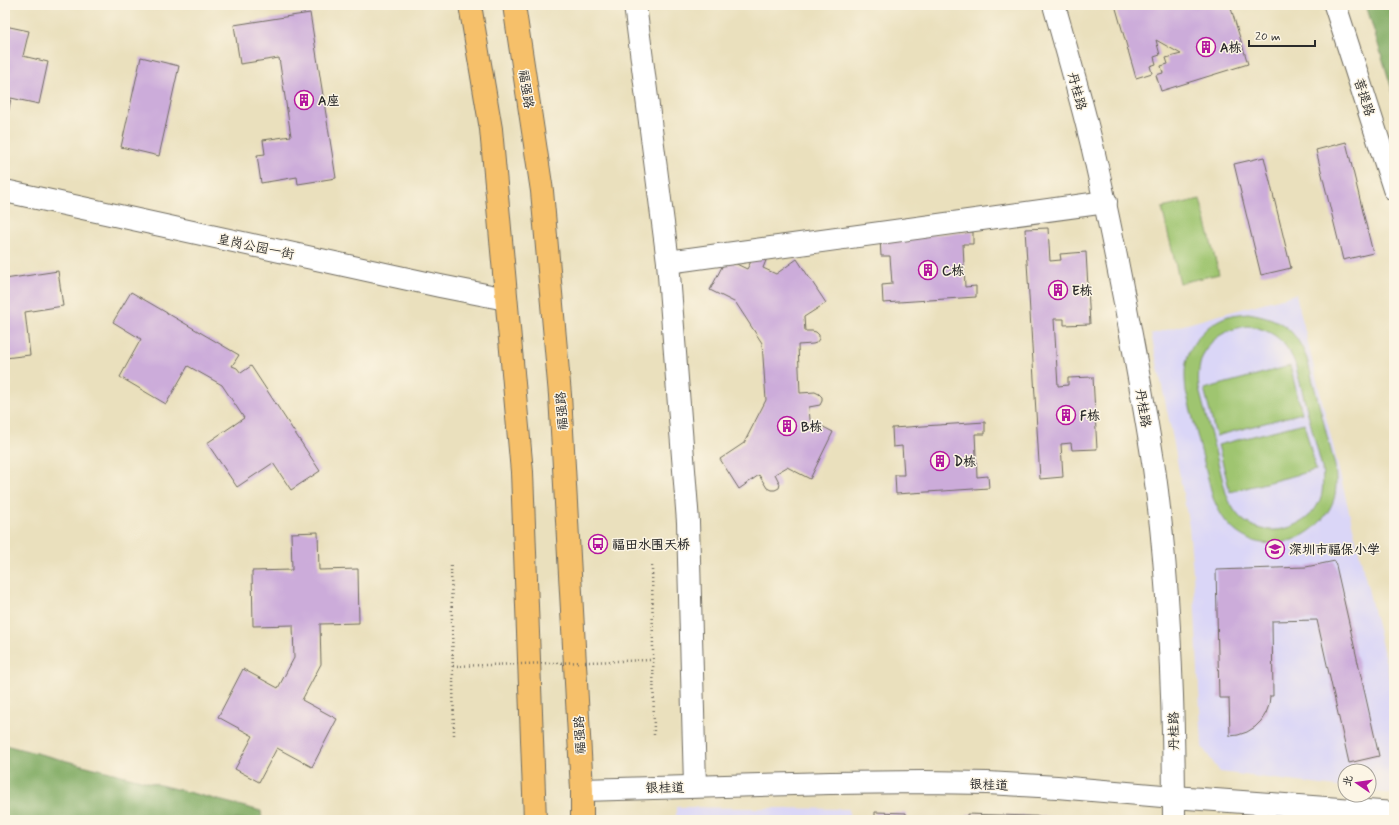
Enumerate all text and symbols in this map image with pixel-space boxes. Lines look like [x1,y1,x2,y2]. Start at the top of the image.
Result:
scale bar [1249,22,1315,48]
text: 20 m [1255,29,1281,45]
building icon: A栋 [1195,36,1217,58]
place label: A栋 [1220,40,1242,57]
street label: 福强路 [514,69,537,110]
street label: 丹桂路 [1063,70,1090,112]
street label: 菩提路 [1349,76,1378,119]
building icon: A座 [293,89,315,111]
place label: A座 [318,93,340,110]
street label: 皇岗公园一街 [216,231,296,264]
building icon: C栋 [917,259,939,281]
place label: C栋 [942,263,964,280]
building icon: E栋 [1047,279,1069,301]
place label: E栋 [1072,283,1093,300]
street label: 丹桂路 [1131,388,1154,429]
street label: 福强路 [553,391,572,431]
building icon: F栋 [1055,404,1077,426]
place label: F栋 [1080,408,1100,425]
building icon: B栋 [776,415,798,437]
place label: B栋 [801,419,822,436]
building icon: D栋 [929,450,951,472]
place label: D栋 [954,454,976,471]
bus stop icon: 福田水围天桥 [587,533,609,555]
place label: 福田水围天桥 [612,537,690,554]
school or university icon: 深圳市福保小学 [1264,538,1286,560]
place label: 深圳市福保小学 [1289,542,1380,559]
street label: 丹桂路 [1166,711,1183,751]
street label: 福强路 [571,715,590,755]
north arrow [1337,763,1377,803]
text: 北 [1340,774,1356,788]
street label: 银桂道 [969,776,1009,795]
street label: 银桂道 [645,780,685,797]

